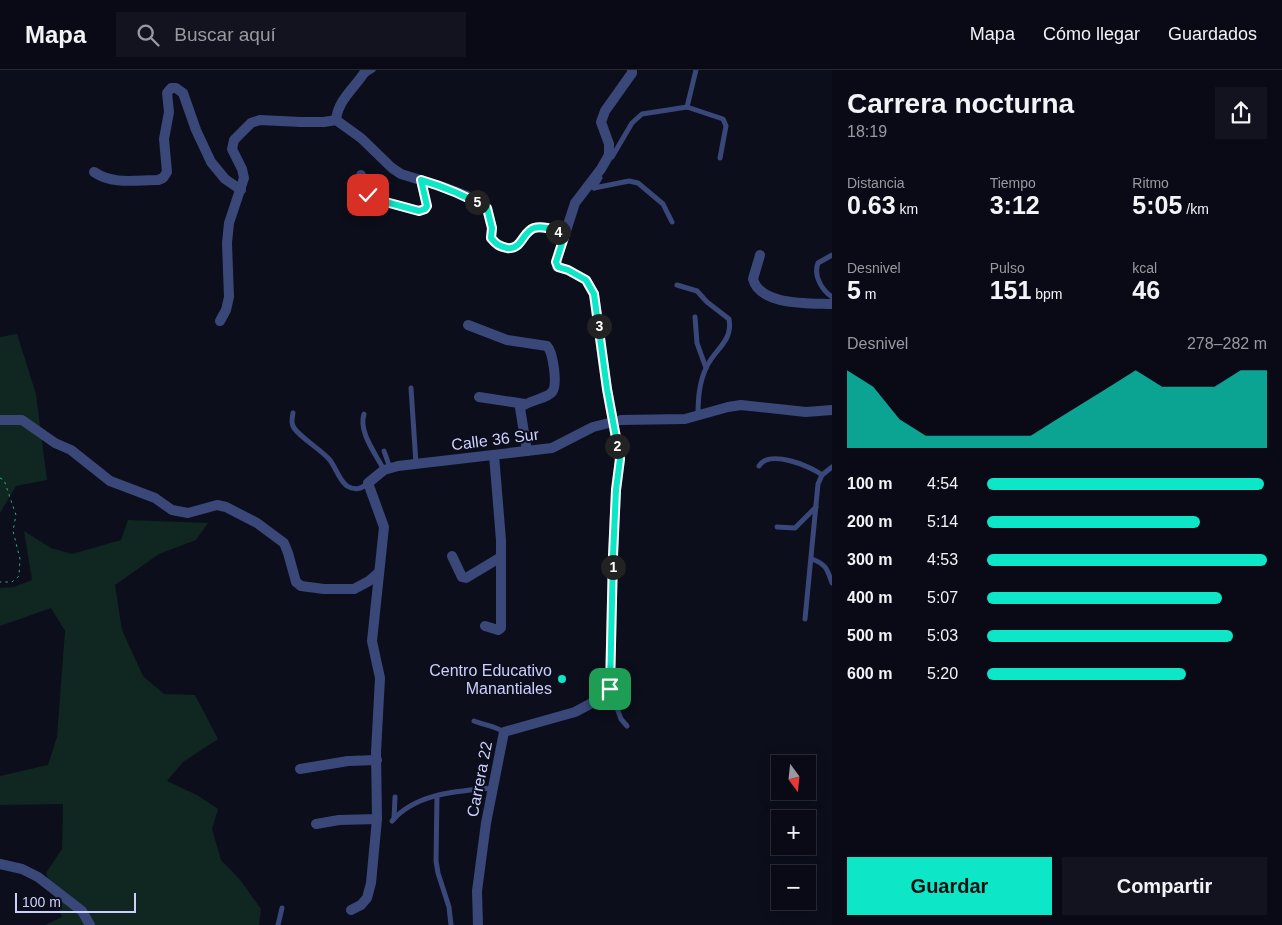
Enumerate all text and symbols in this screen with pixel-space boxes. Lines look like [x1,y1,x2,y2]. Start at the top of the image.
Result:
search box [116,12,466,57]
text: Mapa [25,21,86,48]
icon: search [134,21,162,49]
text: Buscar aquí [174,24,276,45]
text: Mapa [970,24,1015,44]
text: Cómo llegar [1043,24,1140,44]
text: Guardados [1168,24,1257,44]
button: share [1215,87,1267,139]
text: Carrera nocturna [847,88,1074,119]
text: 18:19 [847,123,887,140]
pin [347,174,389,216]
text: Distancia [847,175,905,191]
text: Tiempo [990,175,1036,191]
text: Ritmo [1132,175,1169,191]
icon: check [354,181,382,209]
pin: 5 [464,190,490,214]
text: 0.63 [847,191,896,219]
text: 3:12 [990,191,1040,219]
text: 5:05 [1132,191,1182,219]
text: 5 [474,194,481,210]
text: km [896,201,918,217]
text: /km [1182,201,1209,217]
pin: 4 [546,220,570,244]
text: 4 [555,224,562,240]
text: Desnivel [847,260,901,276]
text: Pulso [990,260,1025,276]
text: kcal [1132,260,1157,276]
text: 5 [847,276,861,304]
text: 151 [990,276,1031,304]
text: 46 [1132,276,1160,304]
text: m [861,286,876,302]
text: bpm [1031,286,1063,302]
pin: 3 [586,314,612,338]
text: 3 [596,318,603,334]
text: Desnivel [847,335,908,352]
text: 278–282 m [1187,335,1267,352]
street label: Calle 36 Sur [450,426,540,453]
pin: 2 [604,434,630,458]
text: 2 [614,438,621,454]
text: 100 m [847,475,892,492]
text: 4:54 [927,475,958,492]
text: 200 m [847,513,892,530]
text: 5:14 [927,513,958,530]
text: 300 m [847,551,892,568]
text: 4:53 [927,551,958,568]
pin: 1 [600,554,626,580]
text: 1 [610,559,617,575]
text: 400 m [847,589,892,606]
text: 5:07 [927,589,958,606]
text: 500 m [847,627,892,644]
text: 5:03 [927,627,958,644]
place label: Centro Educativo Manantiales [429,662,552,697]
text: 600 m [847,665,892,682]
text: 5:20 [927,665,958,682]
pin [589,668,631,710]
marker: Centro Educativo Manantiales [556,673,568,685]
icon: arrive [596,675,624,703]
street label: Carrera 22 [464,740,495,818]
north arrow [771,755,816,800]
map controls [771,755,816,910]
button: + [771,810,816,855]
button: Guardar [847,857,1052,915]
button: Compartir [1062,857,1267,915]
button: − [771,865,816,910]
scale bar [15,890,136,913]
text: 100 m [22,894,61,910]

